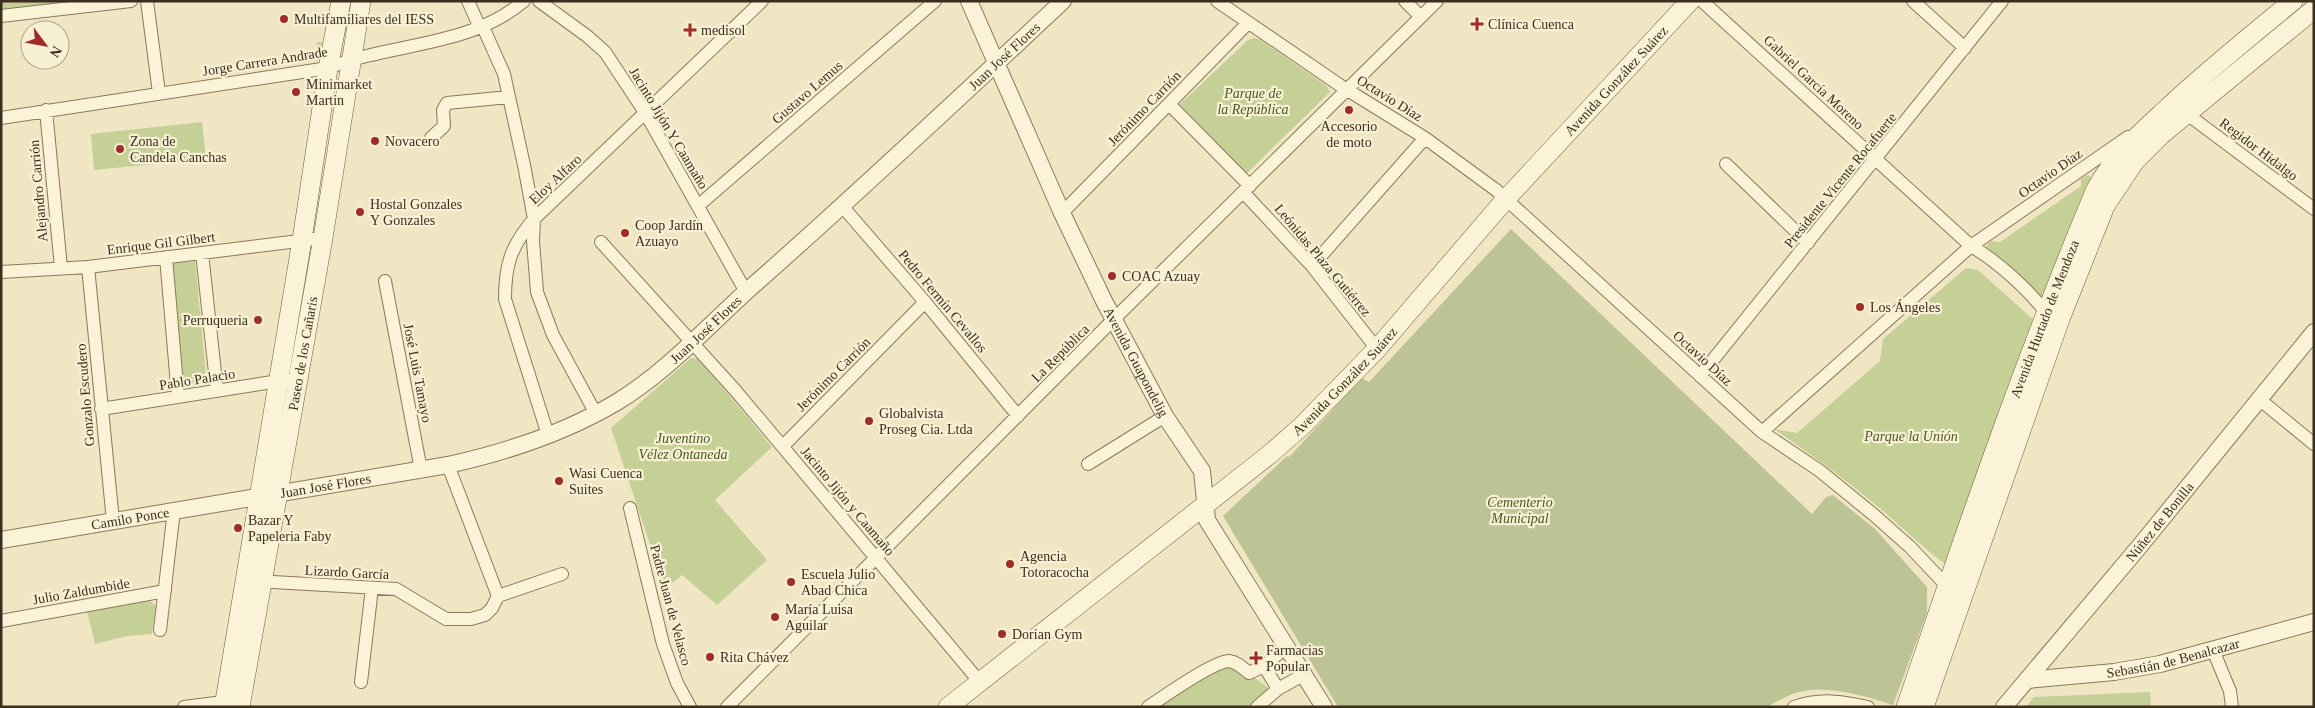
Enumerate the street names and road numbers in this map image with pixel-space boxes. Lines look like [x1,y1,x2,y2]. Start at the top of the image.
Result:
street label: Juan José Flores [966,19,1043,93]
street label: Avenida González Suárez [1562,23,1671,139]
street label: Gabriel García Moreno [1761,32,1867,132]
street label: Jorge Carrera Andrade [201,44,329,79]
street label: Gustavo Lemus [769,58,846,127]
street label: Jacinto Jijón Y Caamaño [626,65,711,192]
street label: Jerónimo Carrión [1105,68,1184,149]
street label: Octavio Díaz [1354,72,1425,124]
street label: Presidente Vicente Rocafuerte [1781,110,1899,251]
street label: Regidor Hidalgo [2217,115,2301,184]
street label: Alejandro Carrión [27,139,50,243]
street label: Octavio Díaz [2016,146,2085,201]
street label: Eloy Alfaro [526,151,584,207]
street label: Leónidas Plaza Gutiérrez [1271,201,1374,319]
street label: Enrique Gil Gilbert [106,229,216,258]
street label: Avenida Hurtado de Mendoza [2008,237,2082,400]
street label: Pedro Fermín Cevallos [895,247,990,356]
street label: Juan José Flores [667,293,745,367]
street label: Paseo de los Cañaris [286,295,321,412]
street label: Avenida Guapondelig [1101,305,1171,420]
street label: La República [1029,321,1093,385]
street label: José Luis Tamayo [401,322,434,424]
street label: Avenida González Suárez [1290,324,1400,439]
street label: Octavio Díaz [1670,328,1735,389]
street label: Jerónimo Carrión [793,334,873,414]
street label: Gonzalo Escudero [74,343,97,447]
street label: Pablo Palacio [158,366,236,393]
street label: Jacinto Jijón y Caamaño [798,444,897,559]
street label: Juan José Flores [279,471,372,501]
street label: Núñez de Bonilla [2123,479,2197,565]
street label: Camilo Ponce [90,505,170,533]
street label: Padre Juan de Velasco [647,543,694,667]
street label: Lizardo García [304,563,390,582]
street label: Julio Zaldumbide [31,576,131,607]
street label: Sebastián de Benalcazar [2106,636,2242,681]

